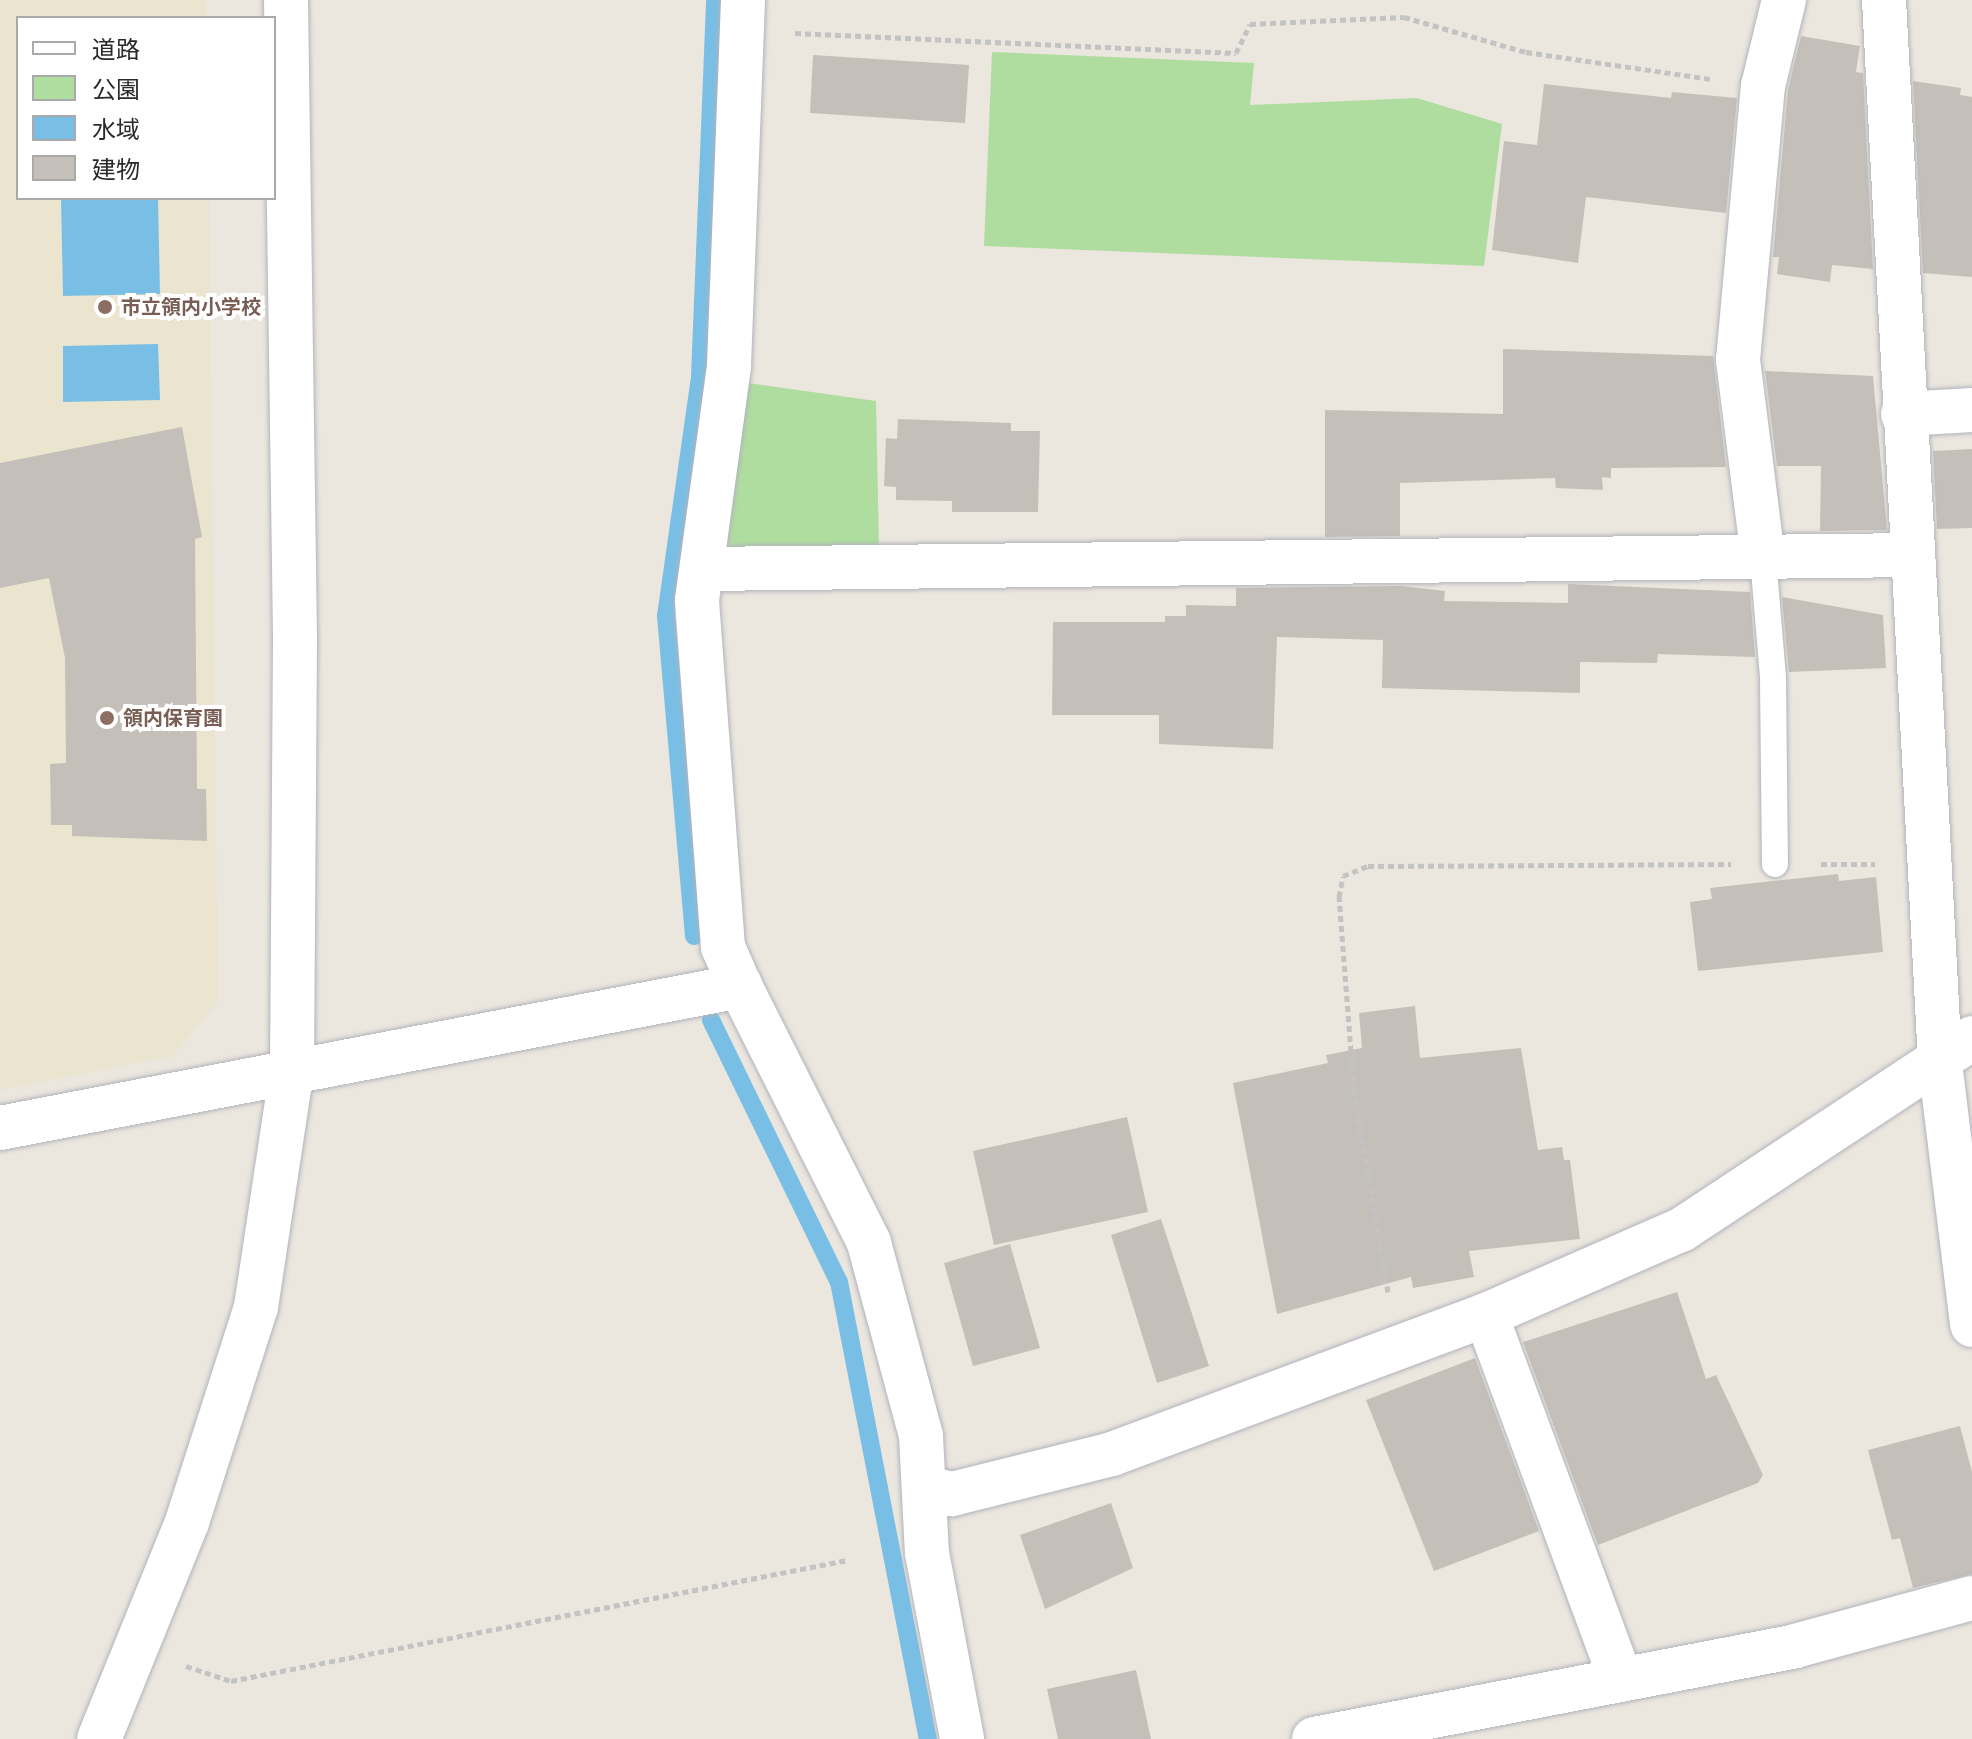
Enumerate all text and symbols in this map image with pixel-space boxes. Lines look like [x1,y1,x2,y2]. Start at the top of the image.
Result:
legend [16,16,276,200]
text: 道路 [92,33,140,66]
text: 公園 [92,73,140,106]
text: 水域 [92,113,140,146]
text: 建物 [92,153,140,186]
place label: 市立領内小学校 [121,295,261,319]
marker: 市立領内小学校 [96,298,114,316]
place label: 領内保育園 [123,706,223,730]
marker: 領内保育園 [98,709,116,727]

